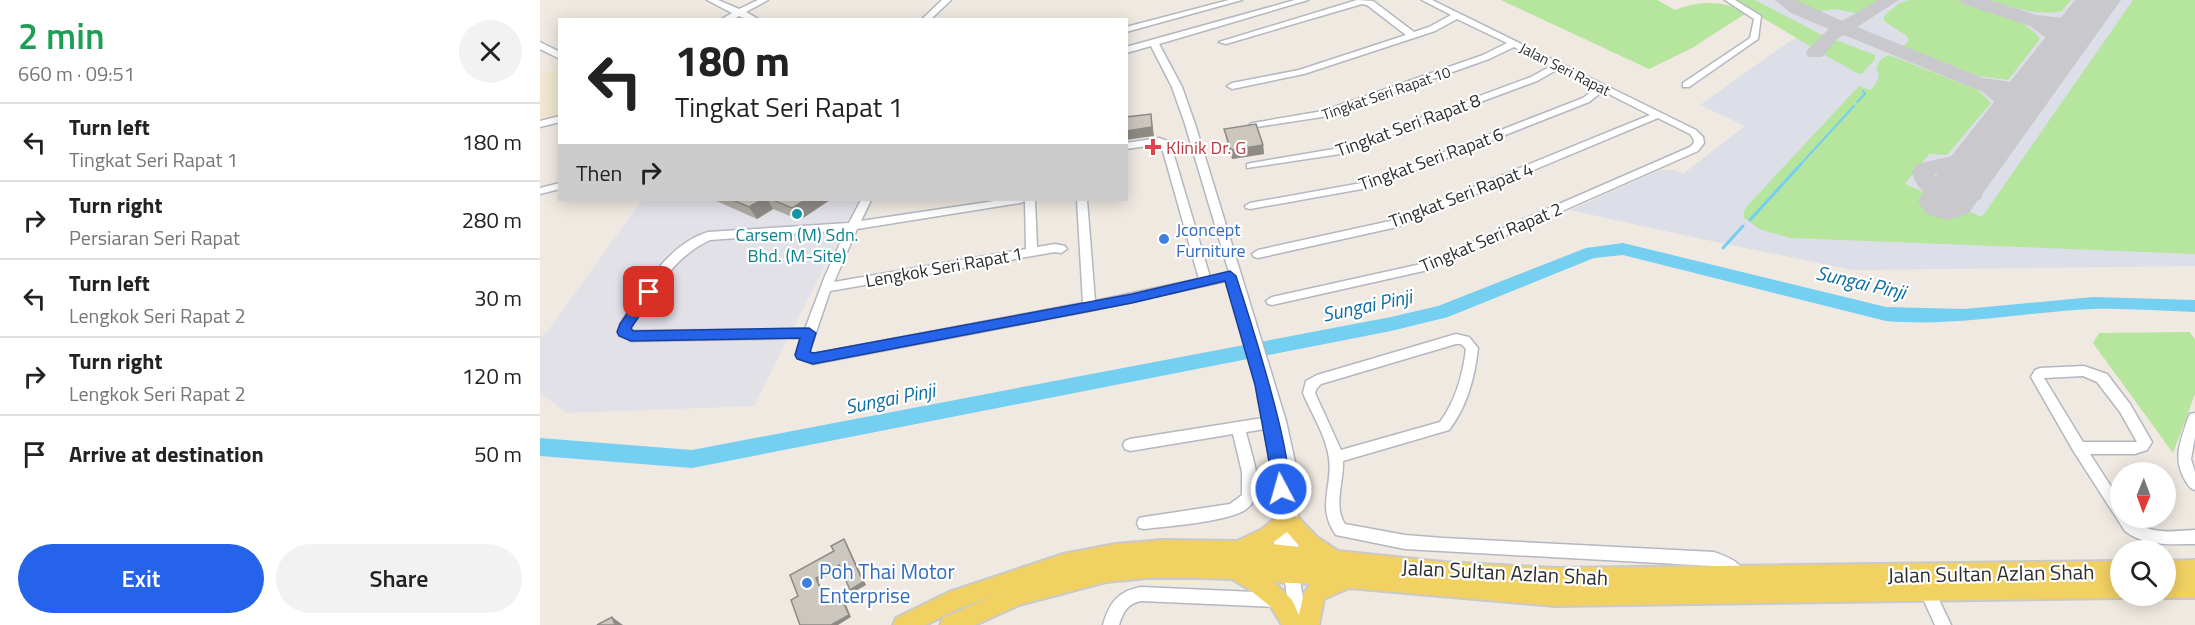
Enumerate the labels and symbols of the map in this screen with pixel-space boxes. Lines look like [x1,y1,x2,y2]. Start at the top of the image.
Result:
street label: Jalan Seri Rapat [1516,36,1615,102]
street label: Tingkat Seri Rapat 10 [1318,60,1454,126]
street label: Tingkat Seri Rapat 8 [1332,86,1484,164]
street label: Tingkat Seri Rapat 6 [1355,120,1507,198]
place label: Klinik Dr. G [1166,134,1246,161]
marker: Klinik Dr. G [1144,138,1162,156]
street label: Tingkat Seri Rapat 4 [1385,155,1537,235]
street label: Tingkat Seri Rapat 2 [1416,195,1566,279]
marker: Carsem (M) Sdn. Bhd. (M-Site) [790,207,804,221]
place label: Jconcept Furniture [1176,216,1246,264]
place label: Carsem (M) Sdn. Bhd. (M-Site) [736,221,858,269]
marker: Jconcept Furniture [1157,232,1171,246]
street label: Lengkok Seri Rapat 1 [863,240,1025,294]
water label: Sungai Pinji [1813,257,1912,308]
pin [623,266,674,317]
water label: Sungai Pinji [1319,280,1418,330]
water label: Sungai Pinji [842,374,940,422]
position arrow [1249,457,1313,521]
north arrow [2110,462,2176,528]
street label: Jalan Sultan Azlan Shah [1401,551,1609,593]
place label: Poh Thai Motor Enterprise [819,555,955,611]
street label: Jalan Sultan Azlan Shah [1887,555,2095,591]
marker: Poh Thai Motor Enterprise [800,576,814,590]

